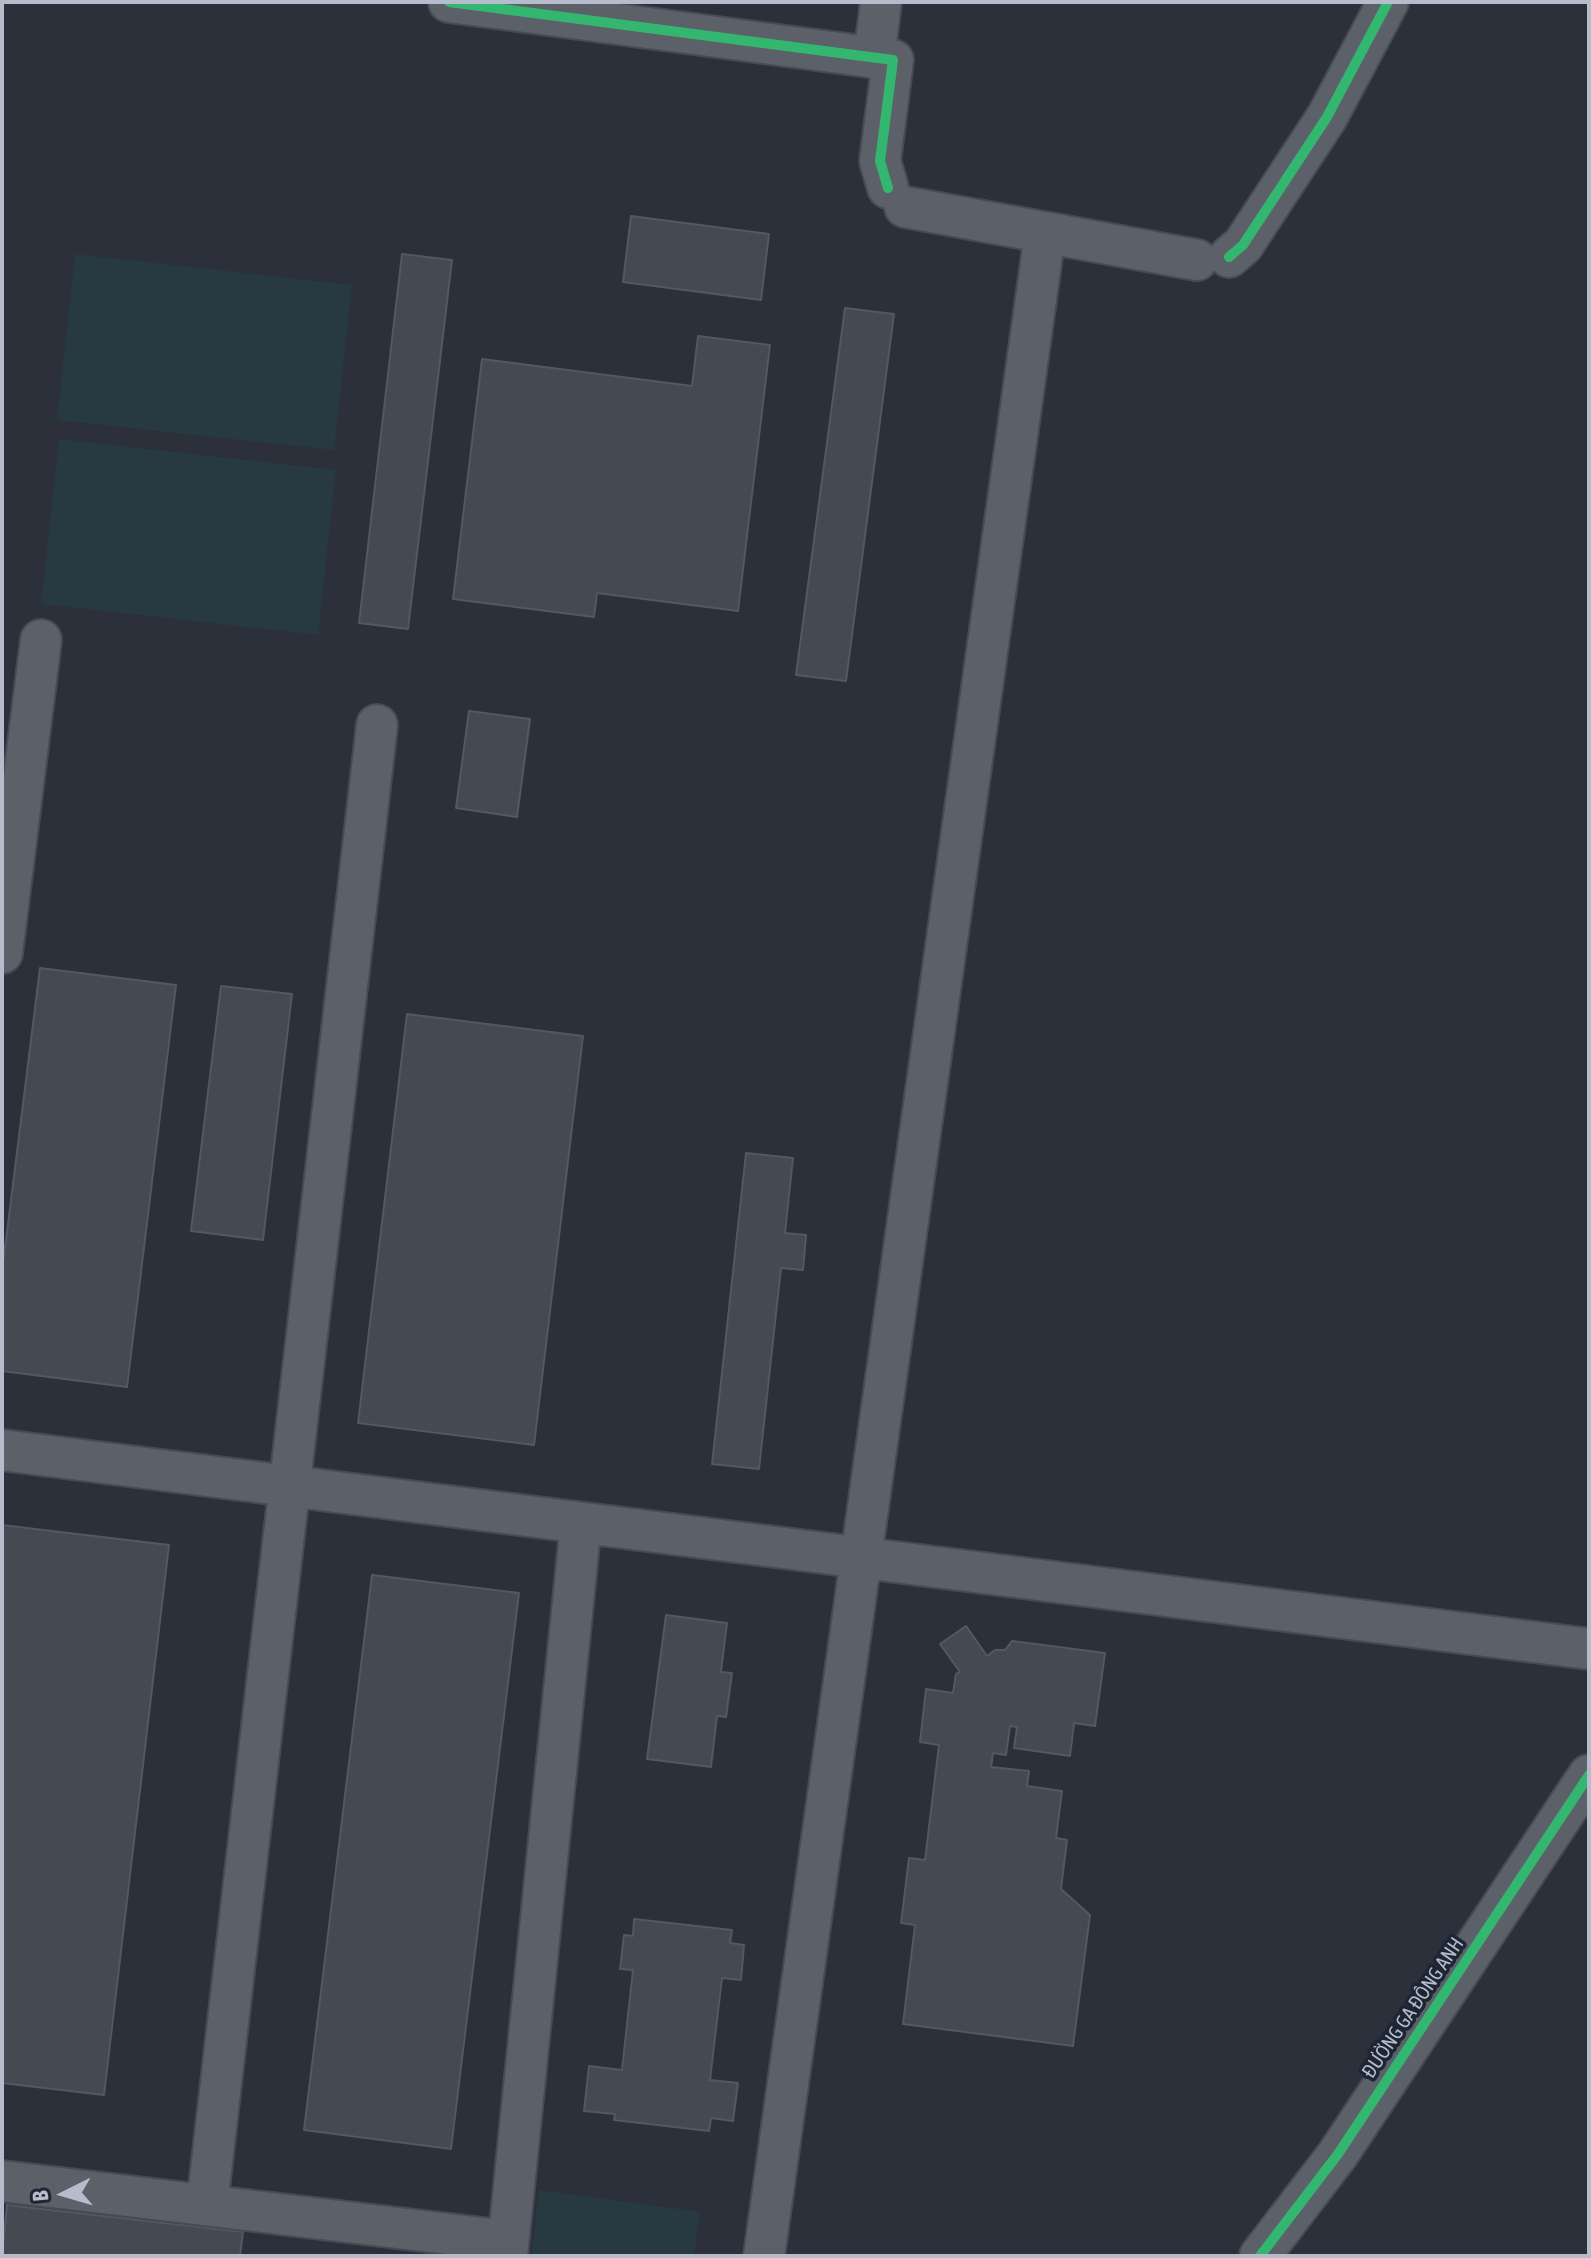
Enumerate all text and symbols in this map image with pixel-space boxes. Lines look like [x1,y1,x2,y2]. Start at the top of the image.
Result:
street label: ĐƯỜNG GA ĐÔNG ANH [1357,1933,1469,2083]
north arrow [24,2154,104,2234]
text: B [27,2190,53,2202]

